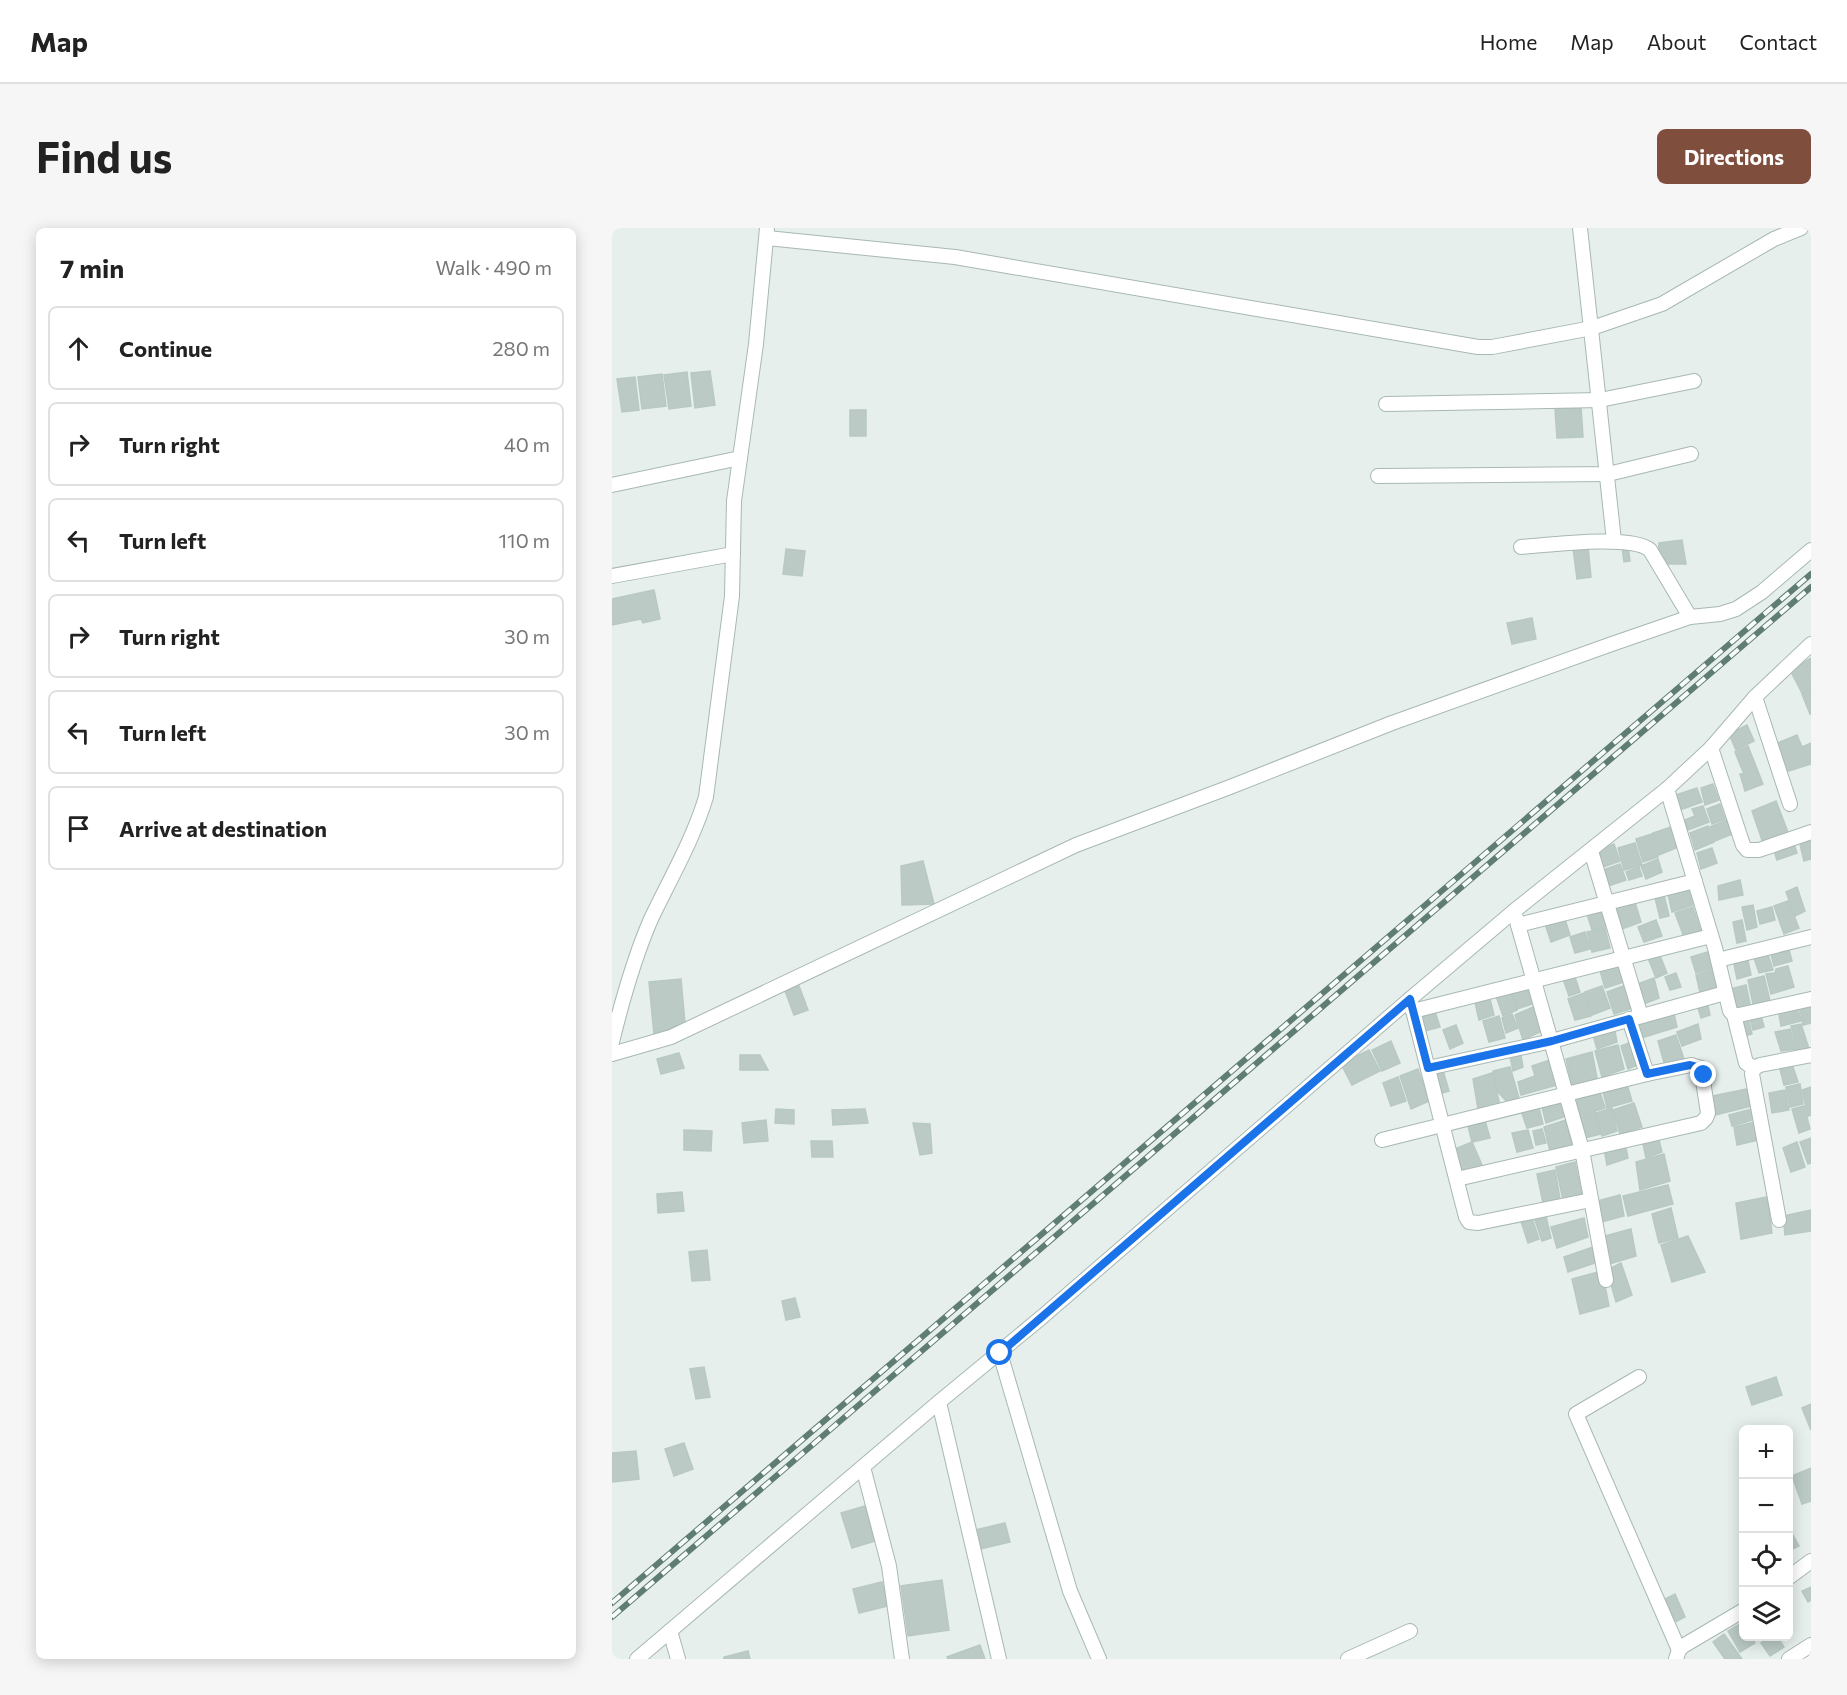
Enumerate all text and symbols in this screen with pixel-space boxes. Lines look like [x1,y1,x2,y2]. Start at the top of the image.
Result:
text: Map [30,24,88,58]
text: Home [1480,29,1537,54]
text: Map [1570,29,1614,54]
text: About [1647,29,1706,54]
text: Contact [1739,29,1817,54]
button: Directions [1657,129,1811,184]
text: Find us [36,130,172,182]
text: 7 min [60,252,124,283]
text: Walk · 490 m [435,255,552,279]
icon: ahead [62,332,95,365]
text: Continue [119,335,212,362]
text: 280 m [492,336,550,360]
icon: right [62,428,95,461]
text: Turn right [119,431,220,458]
text: 40 m [504,432,550,456]
icon: left [62,524,95,557]
text: Turn left [119,527,206,554]
text: 110 m [499,528,550,552]
icon: right [62,620,95,653]
text: Turn right [119,623,220,650]
text: 30 m [504,624,550,648]
icon: left [62,716,95,749]
text: Turn left [119,719,206,746]
text: 30 m [504,720,550,744]
icon: arrive [62,812,95,845]
text: Arrive at destination [119,815,327,842]
route end [1690,1061,1716,1087]
route start [986,1339,1012,1365]
map controls [1739,1425,1793,1641]
button: + [1739,1425,1793,1479]
button: − [1739,1479,1793,1533]
button: locate [1739,1533,1793,1587]
button: layers [1739,1587,1793,1641]

